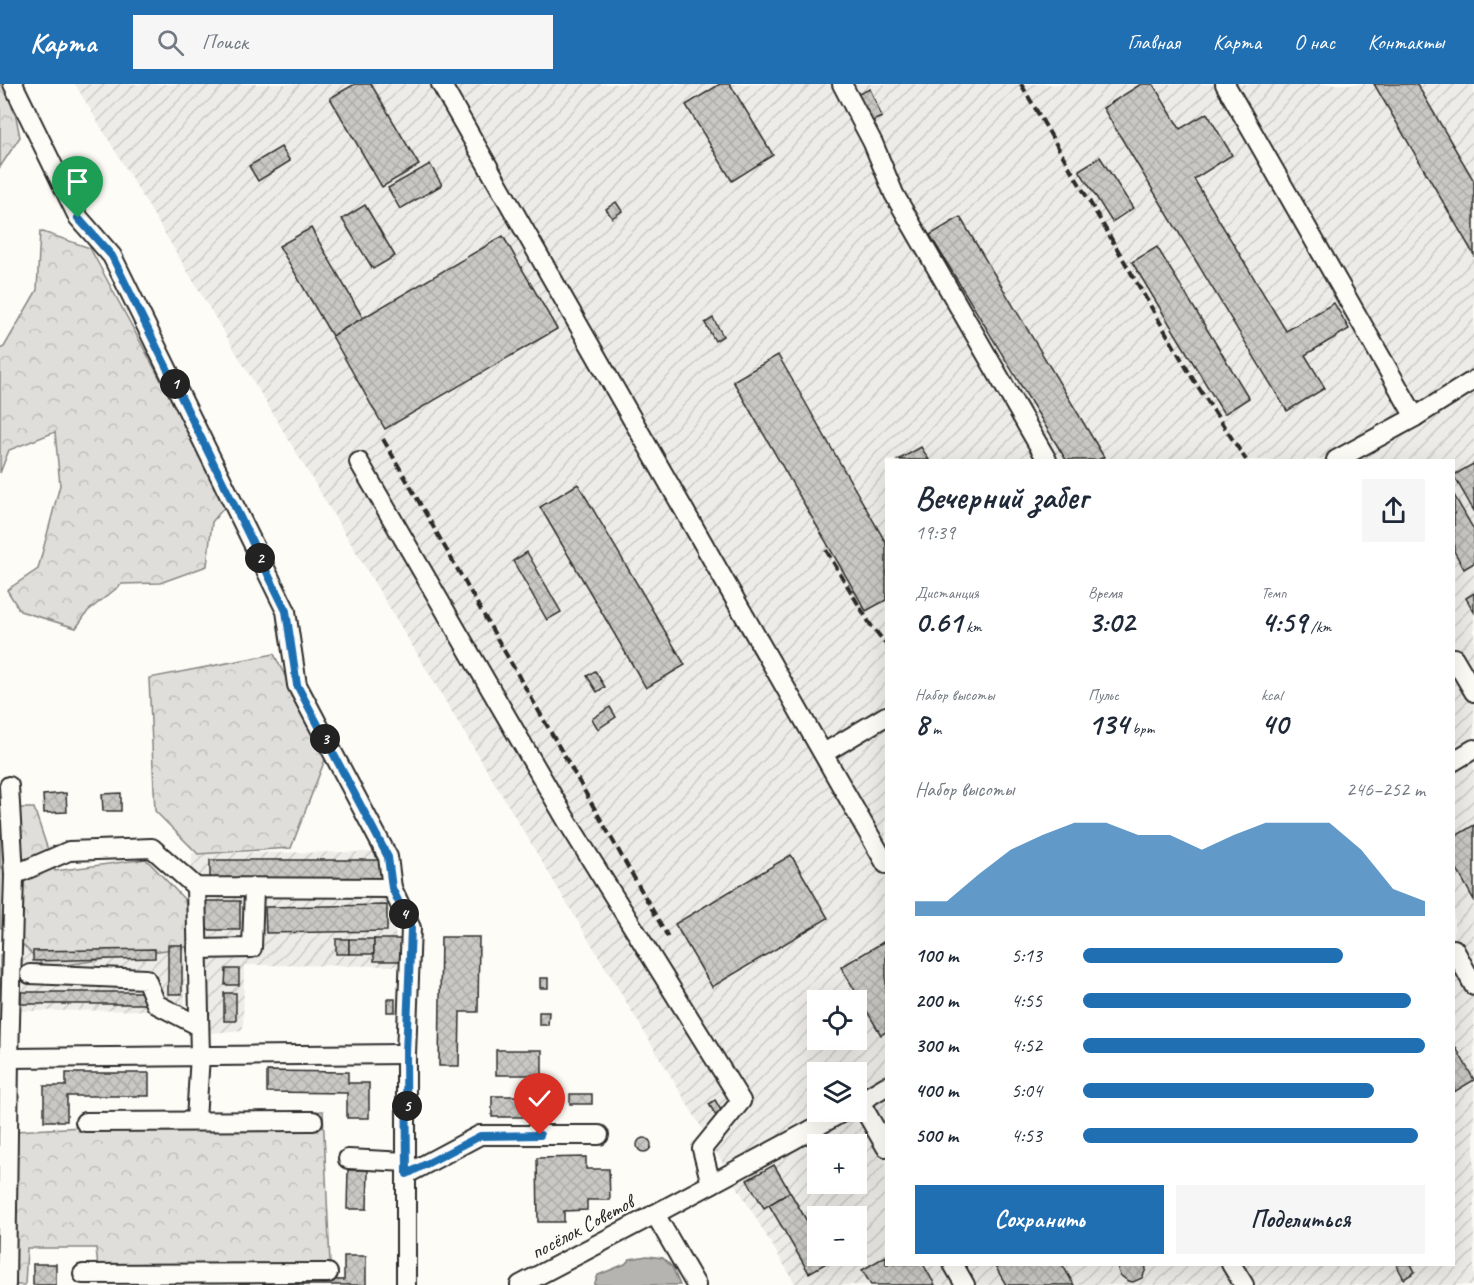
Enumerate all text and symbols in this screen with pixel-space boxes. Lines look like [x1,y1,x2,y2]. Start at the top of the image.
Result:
search box [133,15,553,69]
text: Карта [30,25,97,60]
icon: search [154,26,187,59]
text: Поиск [202,28,248,56]
text: Главная [1127,29,1180,55]
text: Карта [1213,29,1261,55]
text: О нас [1294,29,1335,55]
text: Контакты [1368,29,1444,55]
pin [52,156,103,218]
icon: arrive [61,165,94,198]
pin: 1 [160,369,190,399]
text: 1 [171,374,179,394]
text: Вечерний забег [915,476,1088,518]
button: share [1362,479,1425,542]
text: 19:39 [915,520,955,545]
pin: 2 [245,543,275,573]
text: 2 [256,548,264,568]
text: Дистанция [915,583,979,603]
text: Время [1088,583,1122,603]
text: Темп [1261,583,1287,603]
text: 0.61 [915,603,962,641]
text: 3:02 [1088,603,1134,641]
text: 4:59 [1261,603,1307,641]
text: km [962,617,982,637]
text: /km [1307,617,1331,637]
text: Набор высоты [915,685,994,705]
text: Пульс [1088,685,1119,705]
text: kcal [1261,685,1282,705]
text: 8 [915,705,929,743]
text: 134 [1088,705,1129,743]
text: 40 [1261,705,1288,743]
text: m [929,719,941,739]
text: bpm [1129,719,1154,739]
pin: 3 [310,724,340,754]
text: 3 [321,729,329,749]
text: Набор высоты [915,777,1014,802]
text: 246–252 m [1346,777,1425,802]
pin: 4 [389,899,419,929]
text: 4 [400,904,408,924]
text: 100 m [915,943,958,968]
text: 5:13 [1011,943,1042,968]
text: 200 m [915,988,958,1013]
text: 4:55 [1011,988,1042,1013]
map controls [807,990,867,1266]
button: locate [807,990,867,1050]
text: 300 m [915,1033,958,1058]
text: 4:52 [1011,1033,1042,1058]
button: layers [807,1062,867,1122]
pin [514,1073,565,1135]
text: 400 m [915,1078,958,1103]
text: 5:04 [1011,1078,1042,1103]
icon: check [523,1082,556,1115]
pin: 5 [392,1091,422,1121]
text: 5 [404,1096,410,1116]
text: 500 m [915,1123,958,1148]
text: 4:53 [1011,1123,1042,1148]
button: + [807,1134,867,1194]
button: Сохранить [915,1185,1164,1254]
button: Поделиться [1176,1185,1425,1254]
street label: посёлок Советов [526,1187,641,1265]
button: − [807,1206,867,1266]

